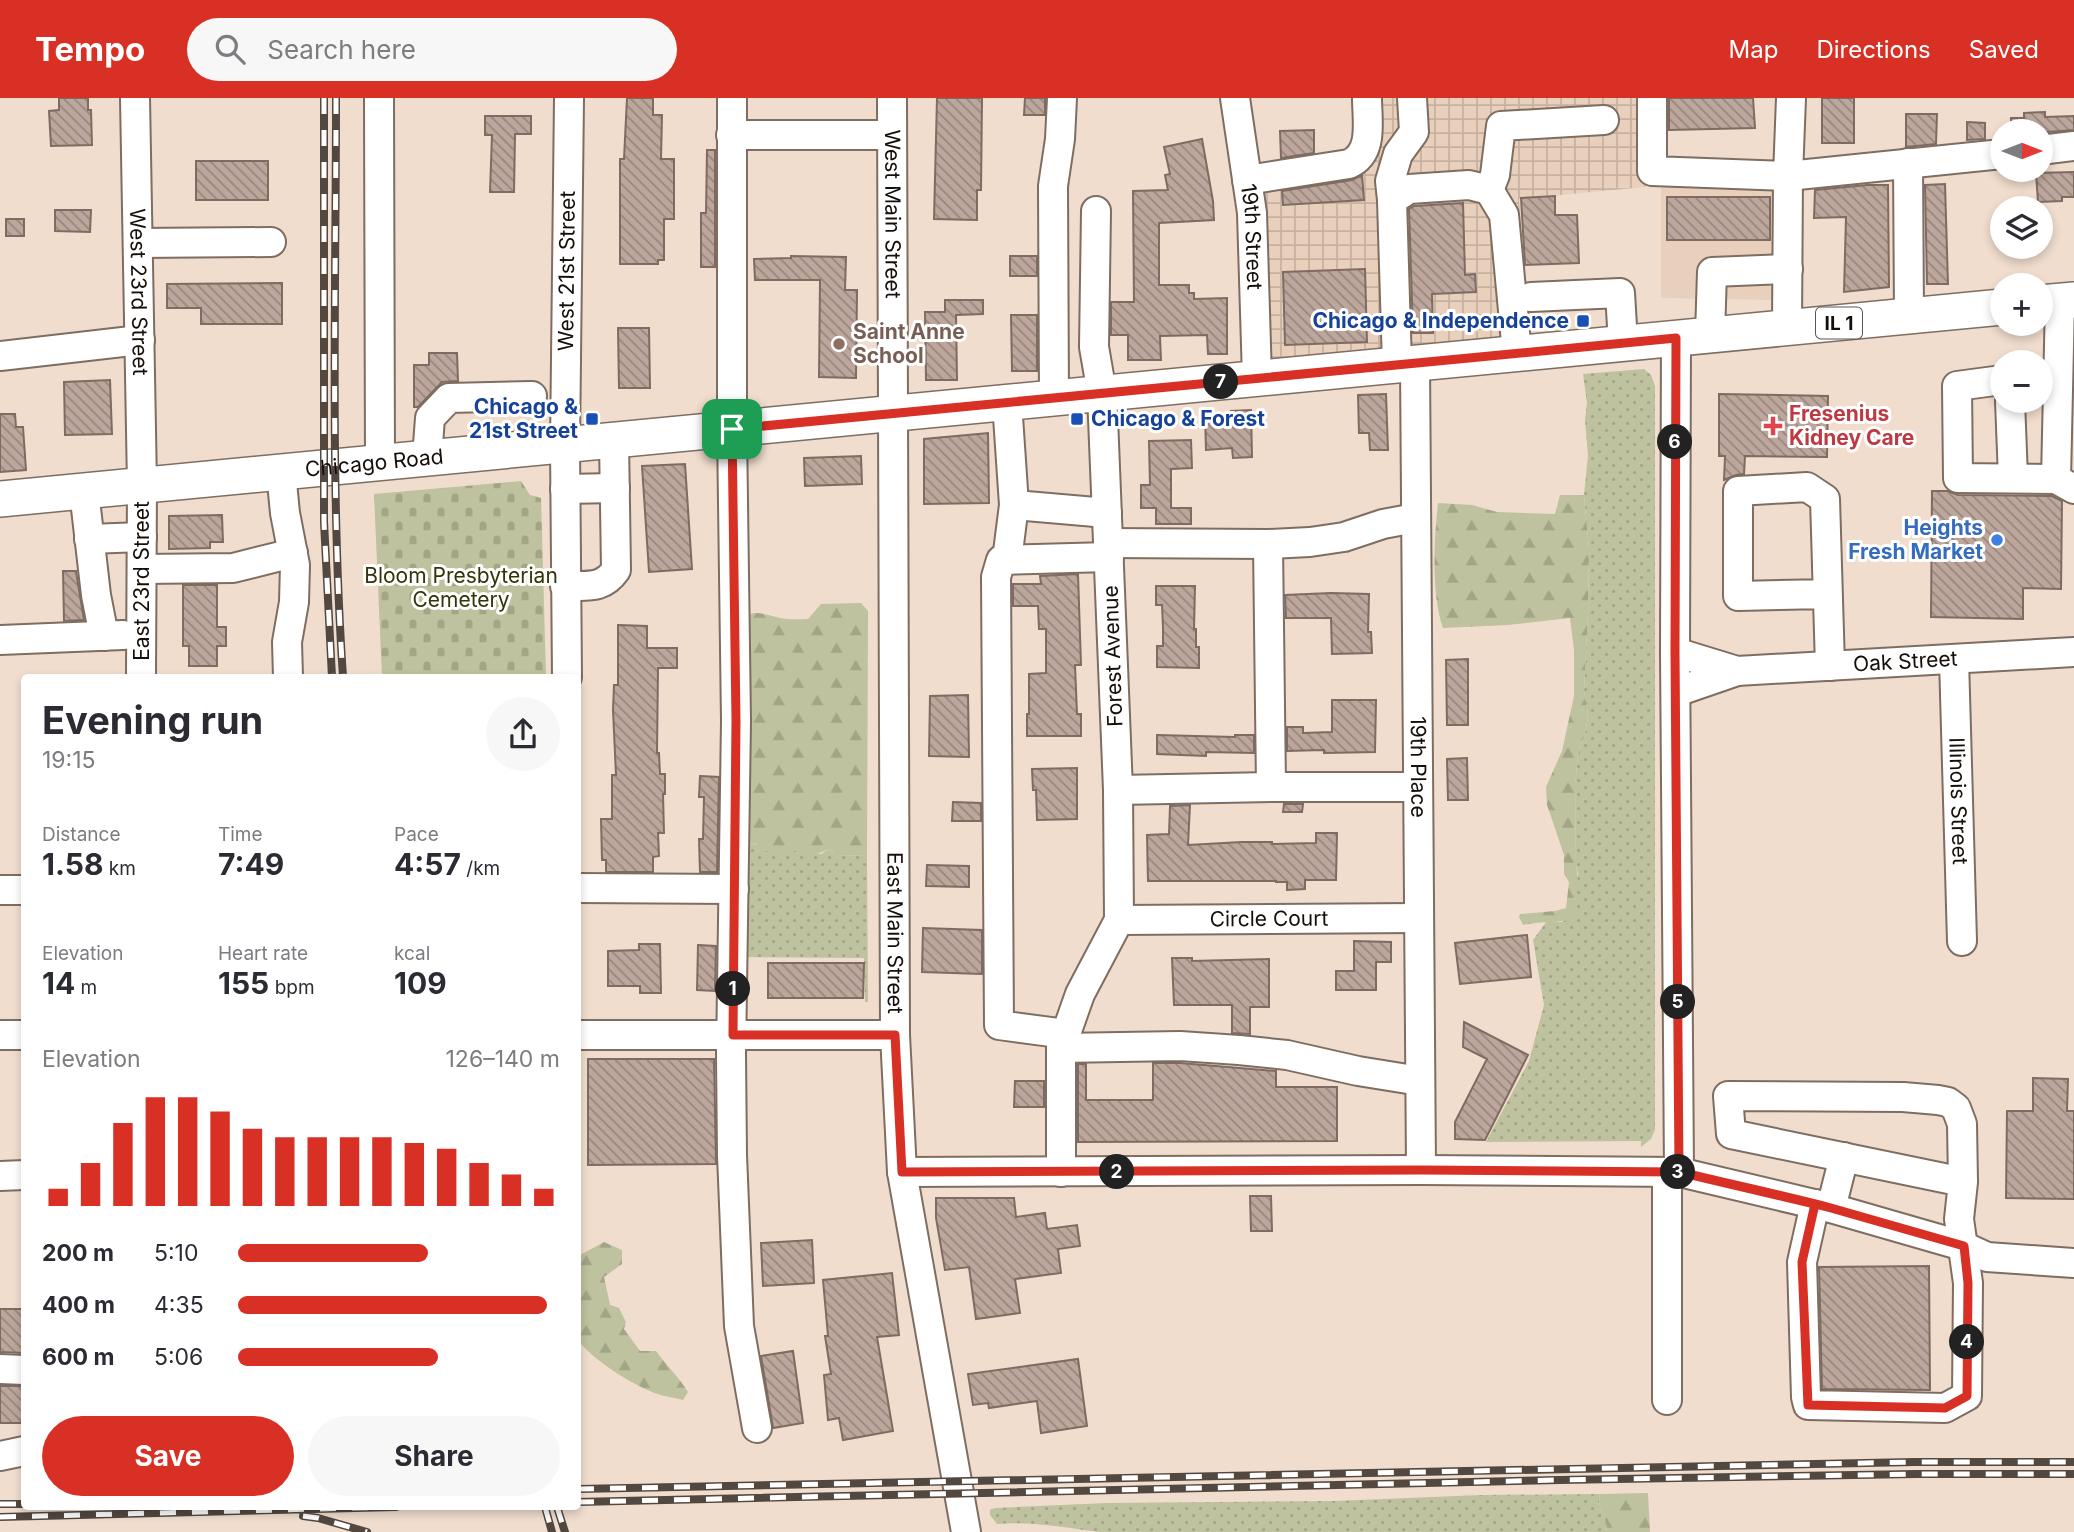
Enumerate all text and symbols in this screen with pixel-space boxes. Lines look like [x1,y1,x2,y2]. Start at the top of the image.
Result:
search box [187,18,677,81]
text: Tempo [35,29,145,69]
icon: search [211,30,249,68]
text: Search here [267,34,416,65]
text: Map [1729,35,1778,64]
text: Directions [1816,35,1931,64]
text: Saved [1969,35,2039,64]
north arrow [1990,119,2053,182]
map controls [1990,119,2053,413]
street label: West Main Street [880,129,906,299]
street label: 19th Street [1236,182,1267,290]
street label: West 21st Street [553,191,580,351]
button: layers [1990,196,2053,259]
street label: West 23rd Street [125,208,153,376]
button: + [1990,273,2053,336]
place label: Chicago & Independence [1313,308,1569,333]
road number: IL 1 [1816,308,1862,339]
marker: Chicago & Independence [1575,313,1591,329]
place label: Saint Anne School [853,319,965,368]
marker: Saint Anne School [831,336,847,352]
button: − [1990,350,2053,413]
pin: 7 [1204,364,1238,400]
text: 7 [1215,370,1226,393]
place label: Chicago & 21st Street [469,394,579,443]
pin [702,399,762,459]
place label: Fresenius Kidney Care [1789,401,1914,450]
place label: Chicago & Forest [1091,406,1265,431]
icon: arrive [713,410,751,448]
marker: Chicago & 21st Street [584,411,600,427]
marker: Chicago & Forest [1069,411,1085,427]
marker: Fresenius Kidney Care [1763,416,1783,436]
pin: 6 [1658,424,1692,460]
text: 6 [1668,430,1681,453]
street label: Chicago Road [304,444,445,482]
street label: East 23rd Street [129,501,154,661]
place label: Heights Fresh Market [1848,515,1983,564]
marker: Heights Fresh Market [1989,532,2005,548]
park label: Bloom Presbyterian Cemetery [364,563,558,612]
street label: Forest Avenue [1098,585,1127,727]
street label: Oak Street [1852,646,1958,676]
text: Evening run [42,697,263,743]
button: share [486,697,560,771]
street label: 19th Place [1406,716,1431,818]
street label: Illinois Street [1944,737,1973,865]
text: 19:15 [42,746,96,774]
text: Distance [42,823,120,846]
text: Time [218,823,263,846]
text: Pace [394,823,439,846]
text: 1.58 [42,846,103,882]
text: 7:49 [218,846,284,882]
text: 4:57 [394,846,461,882]
street label: East Main Street [882,852,908,1014]
text: km [103,857,136,880]
text: /km [461,857,500,880]
street label: Circle Court [1210,906,1329,931]
text: Elevation [42,942,123,965]
text: Heart rate [218,942,308,965]
text: kcal [394,942,430,965]
text: 14 [42,965,75,1001]
text: 155 [218,965,269,1001]
text: 109 [394,965,447,1001]
pin: 1 [716,972,750,1006]
text: m [75,976,97,999]
text: bpm [269,976,315,999]
text: 1 [728,977,737,1000]
pin: 5 [1660,984,1696,1020]
text: 5 [1671,990,1684,1013]
text: Elevation [42,1045,141,1073]
text: 126–140 m [446,1045,560,1073]
pin: 2 [1100,1154,1134,1190]
pin: 3 [1660,1154,1696,1190]
text: 2 [1111,1160,1122,1183]
text: 3 [1671,1160,1684,1183]
text: 200 m [42,1239,114,1267]
text: 5:10 [154,1239,198,1267]
text: 400 m [42,1291,115,1319]
text: 4:35 [154,1291,204,1319]
pin: 4 [1950,1324,1984,1360]
text: 4 [1960,1330,1973,1353]
text: 600 m [42,1343,114,1371]
text: 5:06 [154,1343,203,1371]
button: Save [42,1416,294,1496]
button: Share [308,1416,560,1496]

